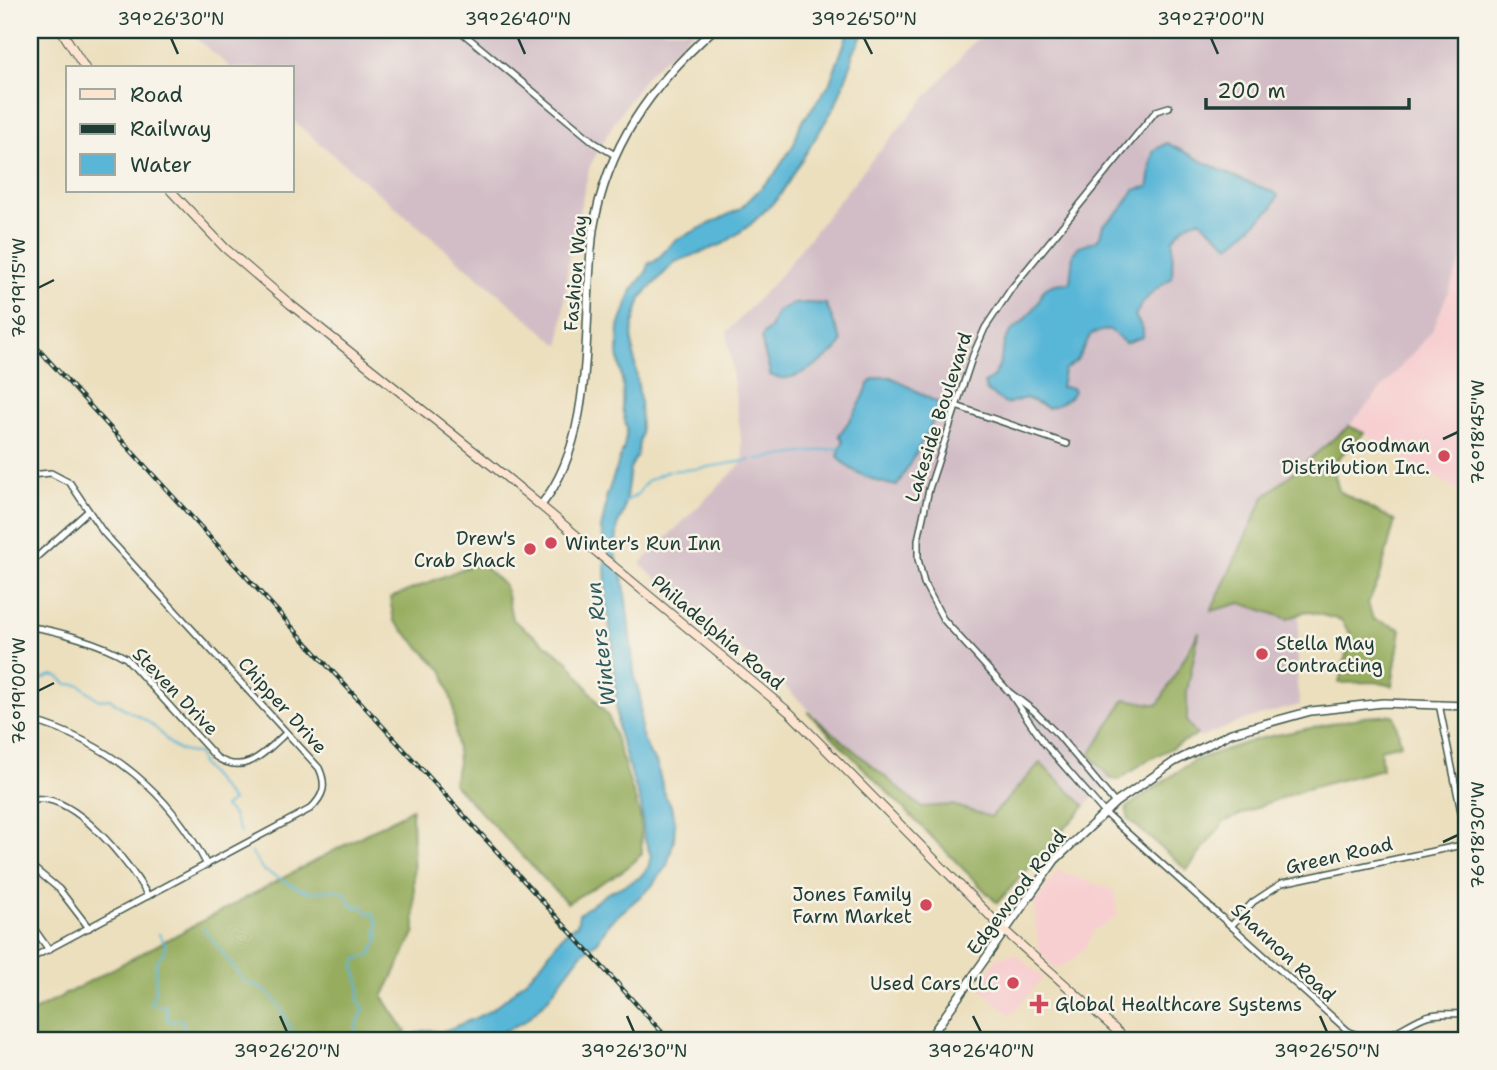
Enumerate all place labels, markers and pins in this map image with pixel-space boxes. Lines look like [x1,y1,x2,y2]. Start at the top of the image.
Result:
place label: Goodman Distribution Inc. [1281,433,1430,480]
marker: Goodman Distribution Inc. [1436,448,1452,464]
place label: Drew's Crab Shack [414,526,516,573]
place label: Winter's Run Inn [565,531,721,556]
marker: Winter's Run Inn [543,535,559,551]
marker: Drew's Crab Shack [522,541,538,557]
place label: Stella May Contracting [1276,631,1383,678]
marker: Stella May Contracting [1254,646,1270,662]
place label: Jones Family Farm Market [792,882,912,929]
marker: Jones Family Farm Market [918,897,934,913]
place label: Used Cars LLC [870,971,999,996]
marker: Used Cars LLC [1005,975,1021,991]
place label: Global Healthcare Systems [1055,992,1302,1017]
marker: Global Healthcare Systems [1029,994,1049,1014]

